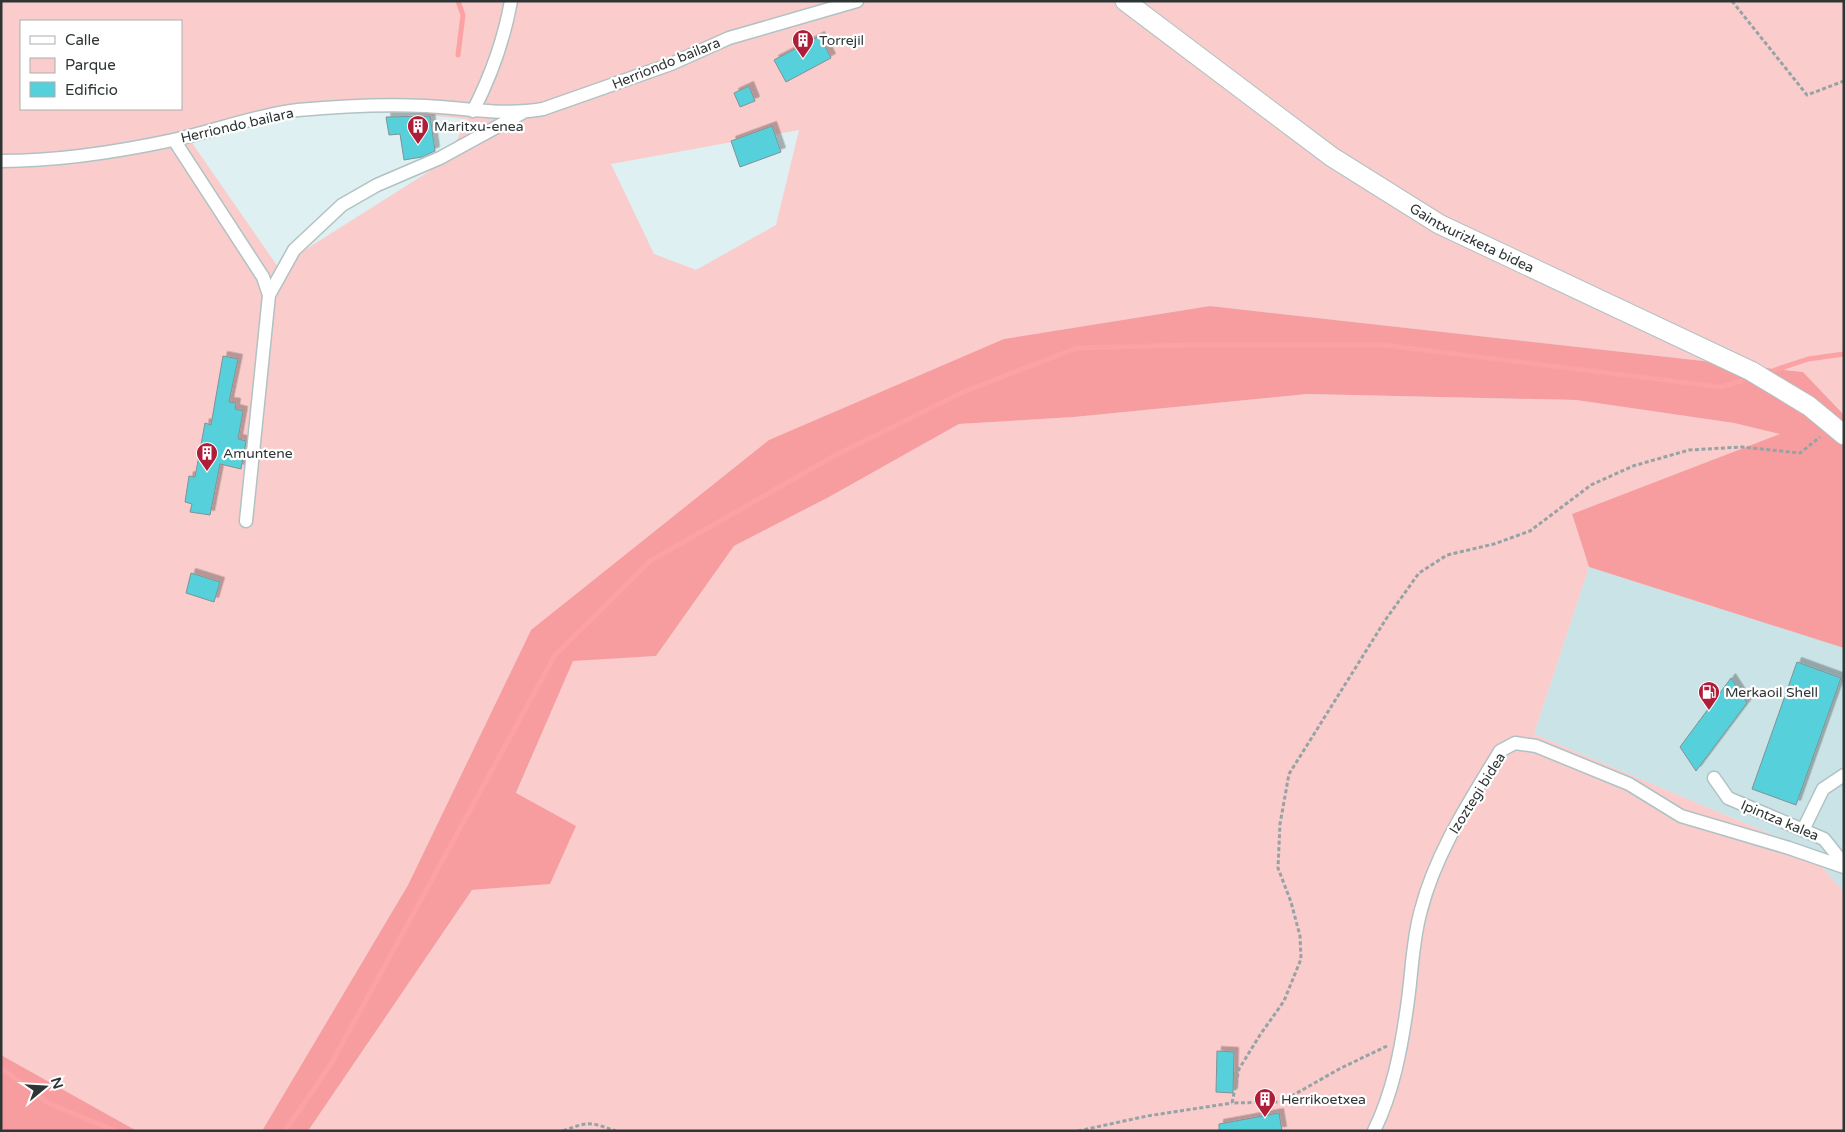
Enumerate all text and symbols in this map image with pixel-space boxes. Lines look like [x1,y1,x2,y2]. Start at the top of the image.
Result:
legend [20,20,182,110]
building icon: Torrejil [791,28,815,59]
text: Calle [65,31,100,49]
place label: Torrejil [819,32,864,49]
street label: Herriondo bailara [610,34,723,93]
text: Parque [65,56,116,74]
text: Edificio [65,81,118,99]
street label: Herriondo bailara [179,104,295,147]
building icon: Maritxu-enea [406,114,430,145]
place label: Maritxu-enea [434,118,524,135]
street label: Gaintxurizketa bidea [1406,200,1537,276]
building icon: Amuntene [195,441,219,472]
place label: Amuntene [223,445,293,462]
fuel station icon: Merkaoil Shell [1697,680,1721,711]
place label: Merkaoil Shell [1725,684,1818,701]
street label: Izoztegi bidea [1446,750,1509,837]
street label: Ipintza kalea [1738,796,1821,844]
north arrow [20,1062,70,1112]
text: N [47,1075,67,1091]
building icon: Herrikoetxea [1253,1087,1277,1118]
place label: Herrikoetxea [1281,1091,1366,1108]

